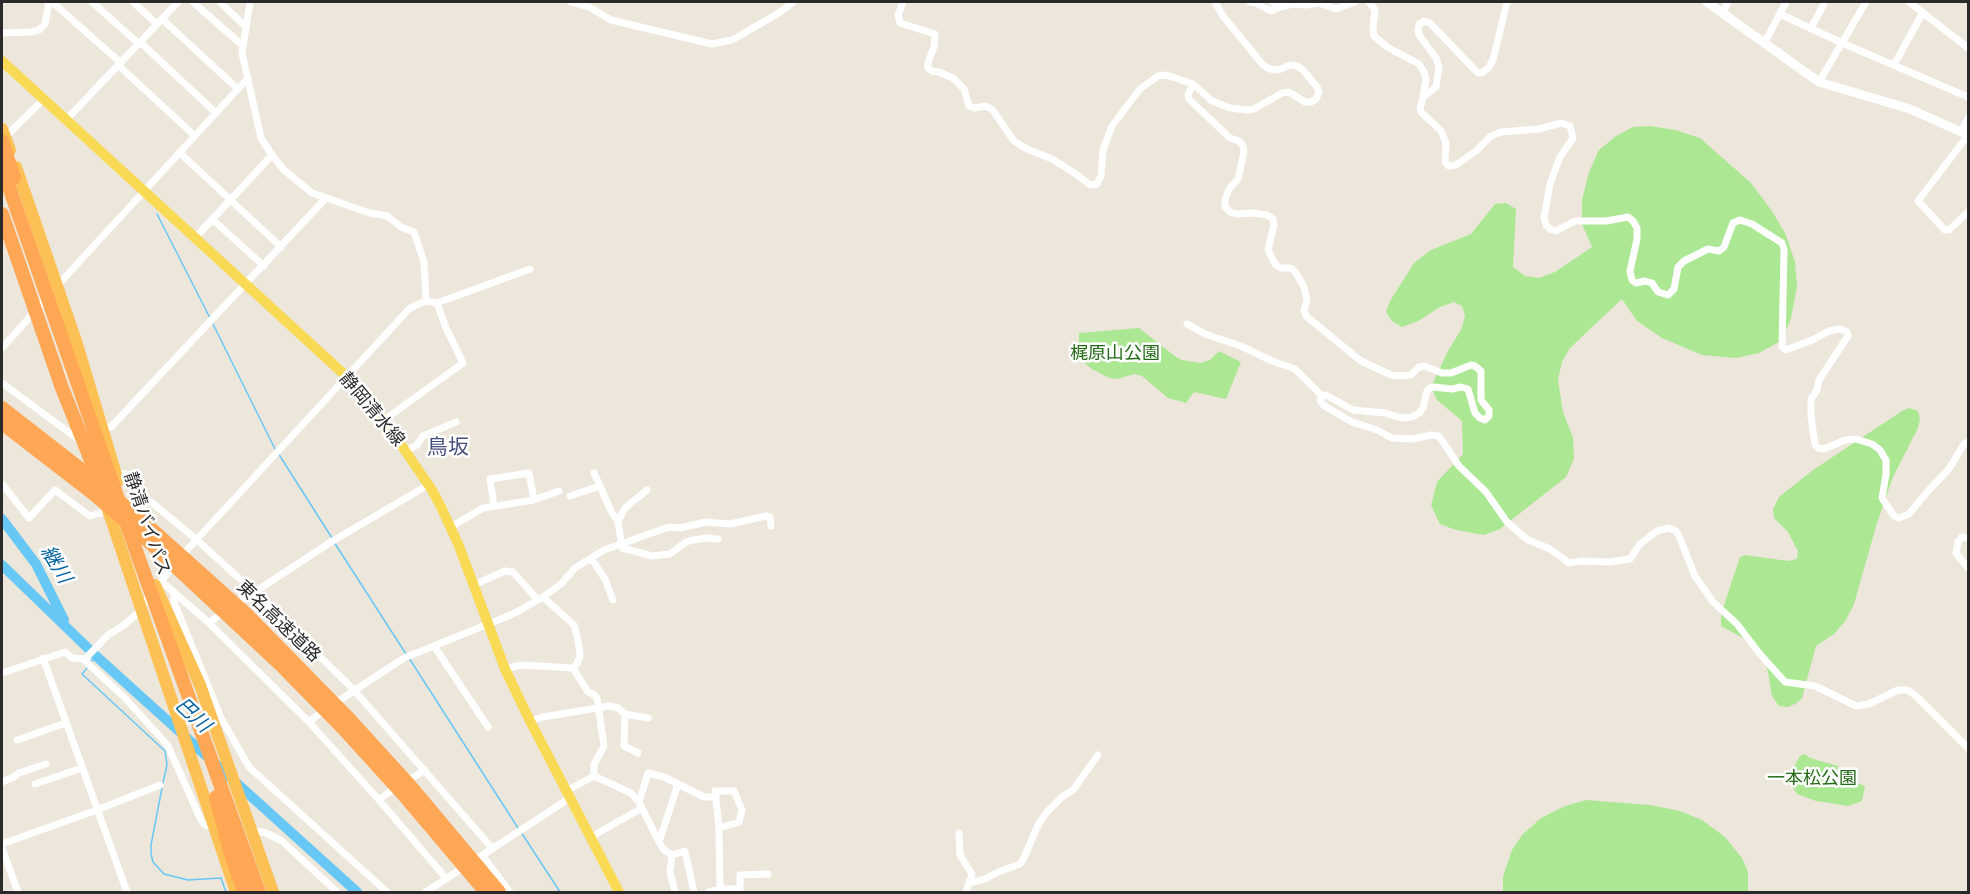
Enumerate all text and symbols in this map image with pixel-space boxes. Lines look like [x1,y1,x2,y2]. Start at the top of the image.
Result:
park label: 梶原山公園 [1070,343,1160,365]
street label: 静岡清水線 [334,369,408,451]
district label: 鳥坂 [427,436,469,462]
street label: 静清バイパス [118,469,174,579]
water label: 継川 [34,542,76,588]
street label: 東名高速道路 [232,577,324,667]
water label: 巴川 [169,694,215,738]
park label: 一本松公園 [1767,768,1857,790]

